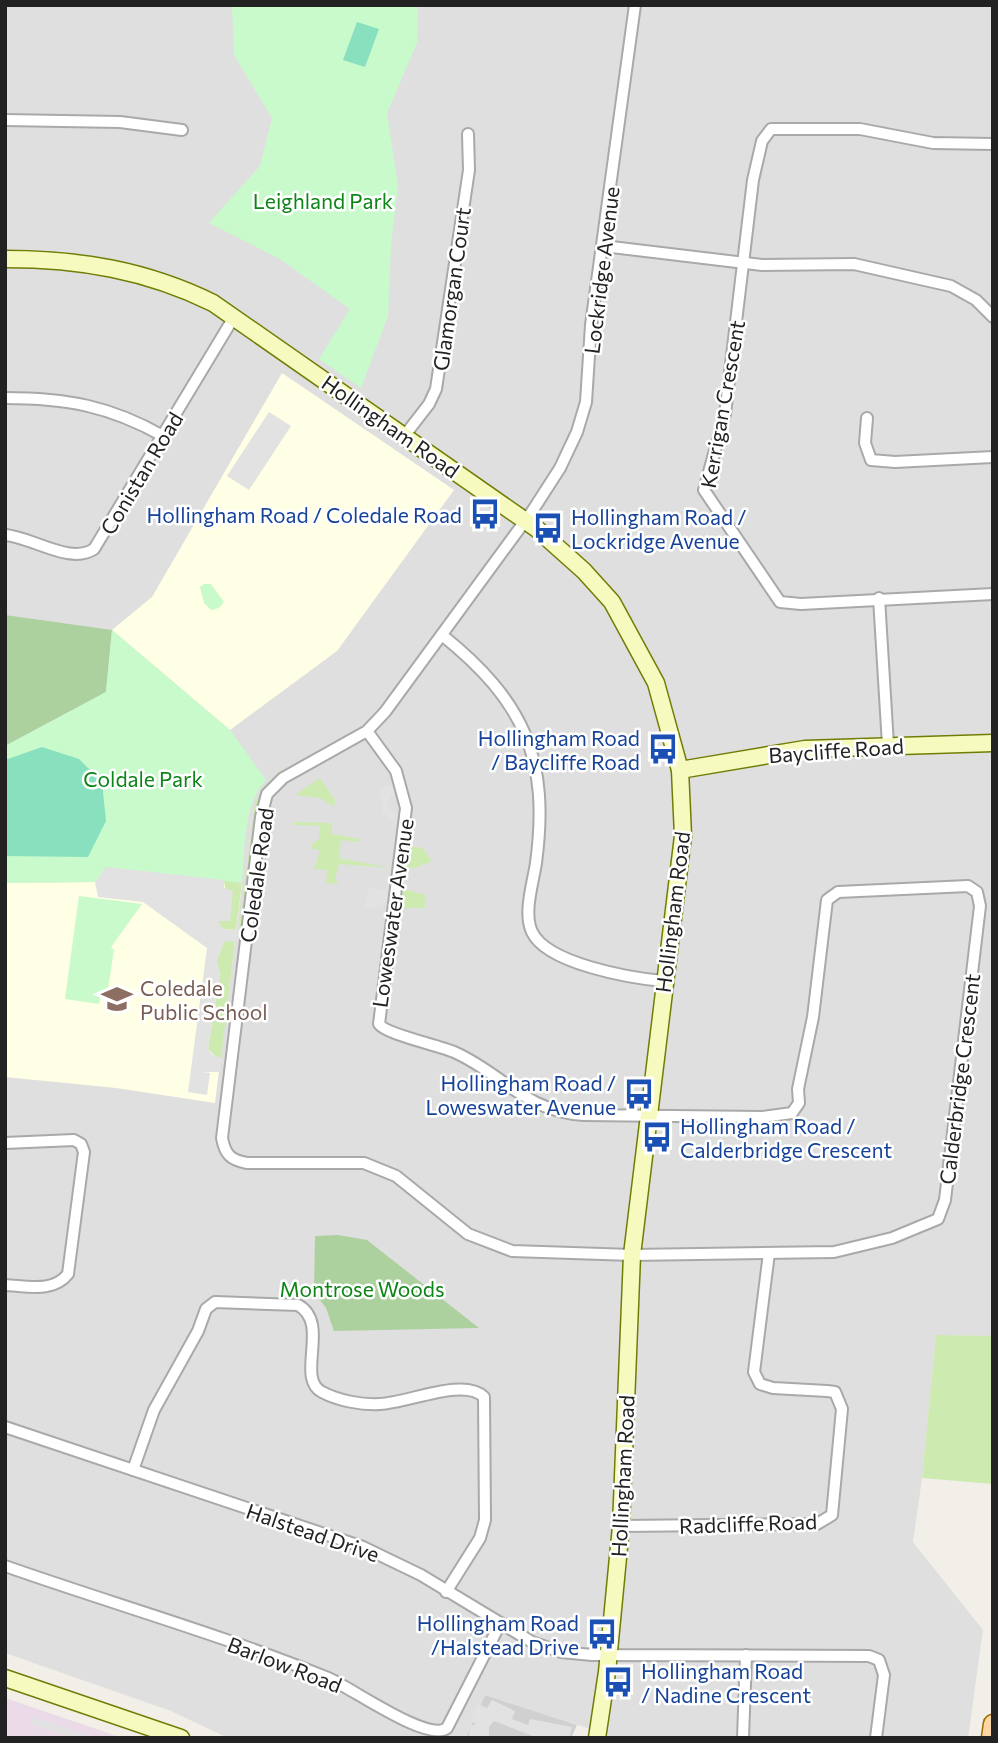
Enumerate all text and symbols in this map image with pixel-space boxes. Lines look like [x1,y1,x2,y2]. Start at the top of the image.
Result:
street label: Lockridge Avenue [578,185,624,355]
park label: Leighland Park [253,188,393,213]
street label: Glamorgan Court [427,206,475,372]
street label: Kerrigan Crescent [695,318,749,490]
street label: Hollingham Road [317,369,465,483]
street label: Conistan Road [95,407,187,539]
bus stop icon: Hollingham Road / Coledale Road [468,497,502,531]
place label: Hollingham Road / Coledale Road [147,502,462,527]
place label: Hollingham Road / Lockridge Avenue [571,504,747,553]
bus stop icon: Hollingham Road / Lockridge Avenue [531,511,565,545]
place label: Hollingham Road / Baycliffe Road [478,725,640,774]
bus stop icon: Hollingham Road / Baycliffe Road [646,732,680,766]
street label: Baycliffe Road [767,733,905,767]
park label: Coldale Park [83,766,203,791]
street label: Coledale Road [234,806,278,944]
street label: Loweswater Avenue [366,817,418,1009]
street label: Hollingham Road [650,830,694,994]
street label: Calderbridge Crescent [934,972,984,1186]
place label: Coledale Public School [140,975,268,1024]
school or university icon: Coledale Public School [100,982,134,1016]
place label: Hollingham Road / Loweswater Avenue [425,1070,616,1119]
bus stop icon: Hollingham Road / Loweswater Avenue [622,1077,656,1111]
place label: Hollingham Road / Calderbridge Crescent [680,1113,892,1162]
bus stop icon: Hollingham Road / Calderbridge Crescent [640,1120,674,1154]
park label: Montrose Woods [280,1276,445,1301]
street label: Hollingham Road [605,1394,639,1558]
street label: Halstead Drive [243,1498,383,1566]
street label: Radcliffe Road [679,1508,817,1538]
place label: Hollingham Road /Halstead Drive [417,1610,579,1659]
bus stop icon: Hollingham Road /Halstead Drive [585,1617,619,1651]
street label: Barlow Road [224,1631,346,1697]
place label: Hollingham Road / Nadine Crescent [641,1658,811,1707]
bus stop icon: Hollingham Road / Nadine Crescent [601,1665,635,1699]

